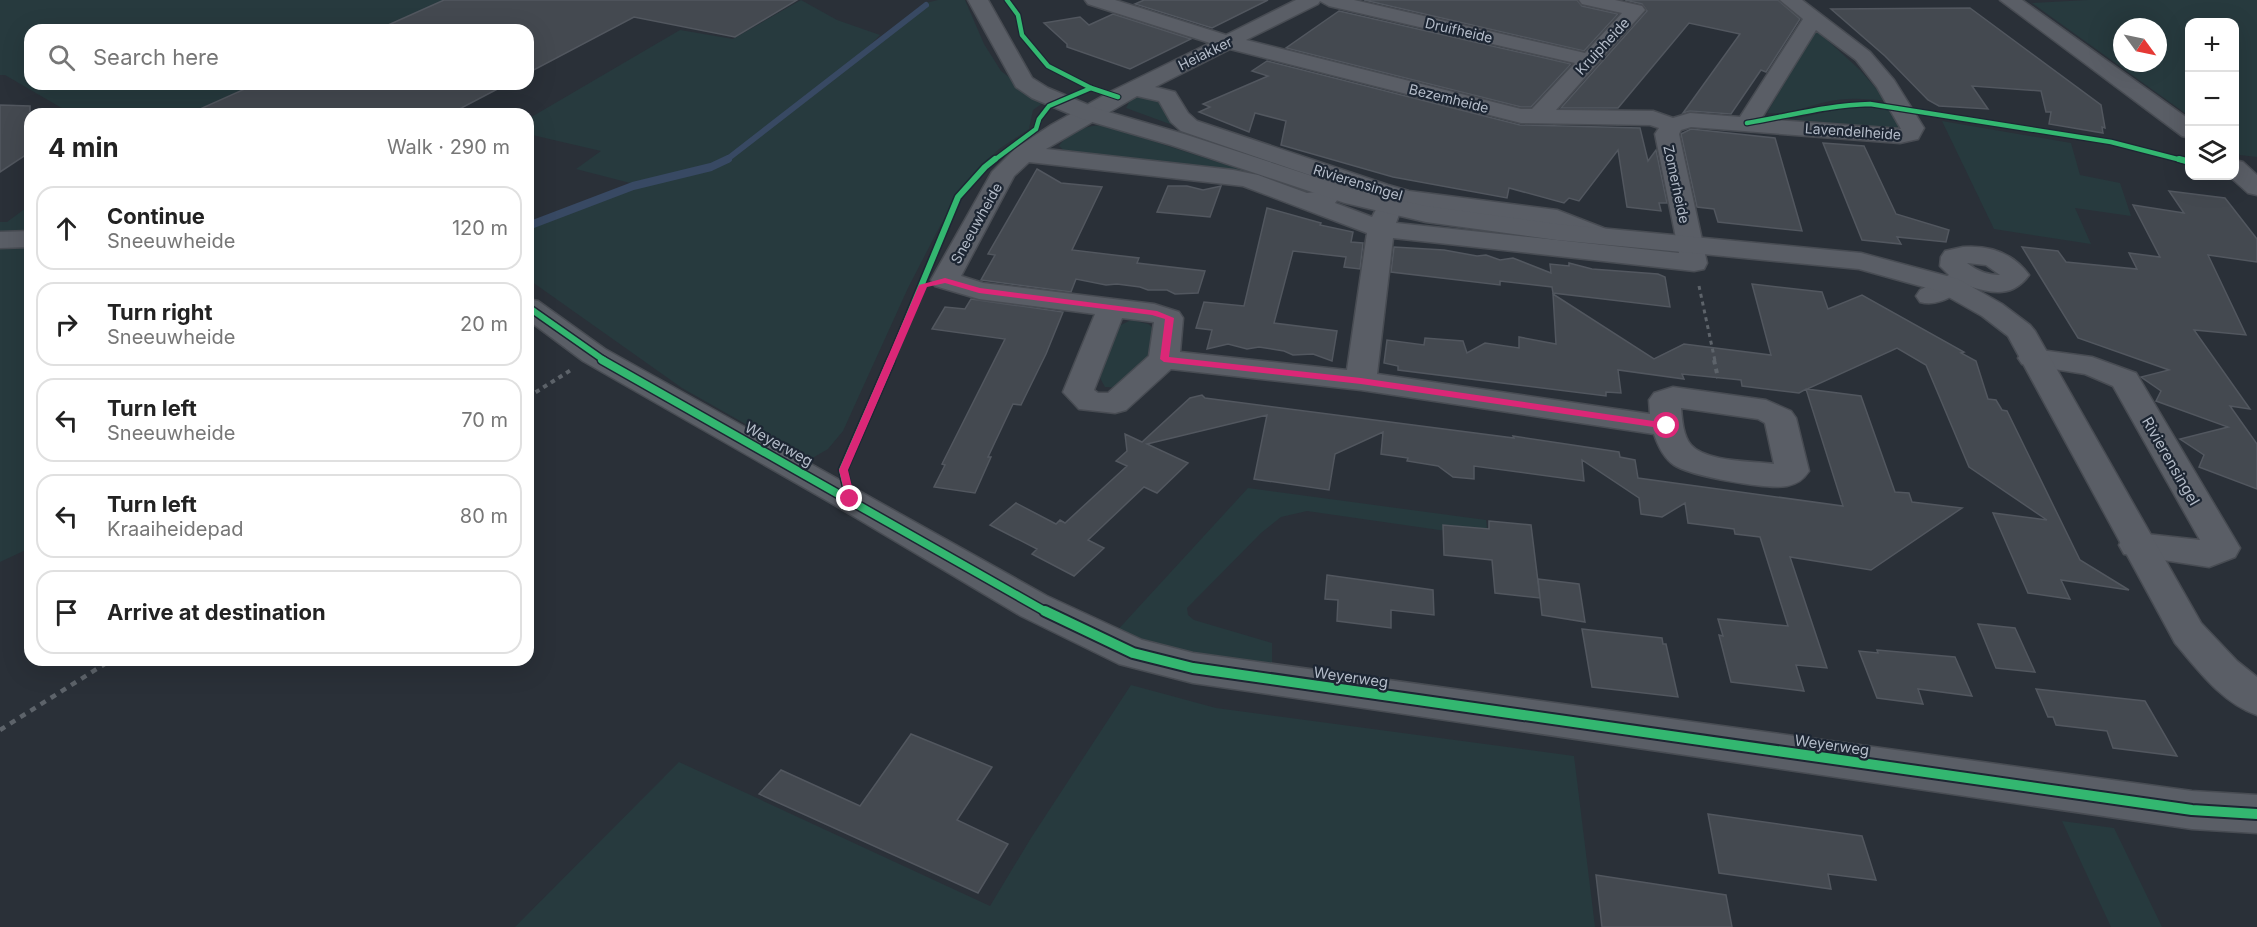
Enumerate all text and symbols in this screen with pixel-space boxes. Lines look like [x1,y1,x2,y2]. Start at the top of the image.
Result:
street label: Druifheide [1424,14,1494,46]
street label: Kruipheide [1571,14,1633,78]
north arrow [2113,18,2167,72]
map controls [2185,18,2239,180]
button: + [2185,18,2239,72]
search box [24,24,534,90]
street label: Heiakker [1175,33,1235,73]
icon: search [45,41,78,74]
text: Search here [93,44,219,70]
button: − [2185,72,2239,126]
street label: Bezemheide [1407,80,1491,116]
street label: Lavendelheide [1804,119,1902,143]
button: layers [2185,126,2239,180]
text: 4 min [48,132,119,163]
text: Walk · 290 m [387,135,510,159]
street label: Zomerheide [1660,143,1694,225]
street label: Rivierensingel [1311,160,1405,204]
street label: Sneeuwheide [947,180,1005,266]
text: Continue [107,203,205,229]
icon: ahead [50,212,83,245]
text: 120 m [452,216,508,240]
text: Sneeuwheide [107,229,235,253]
text: Turn right [107,299,213,325]
icon: right [50,308,83,341]
text: 20 m [460,312,508,336]
text: Sneeuwheide [107,325,235,349]
text: Turn left [107,395,197,421]
icon: left [50,404,83,437]
text: 70 m [461,408,508,432]
route start [1653,412,1679,438]
street label: Rivierensingel [2138,413,2204,509]
street label: Weyerweg [742,417,816,471]
text: Sneeuwheide [107,421,235,445]
route end [836,485,862,511]
text: Turn left [107,491,197,517]
icon: left [50,500,83,533]
text: 80 m [460,504,508,528]
text: Kraaiheidepad [107,517,243,541]
icon: arrive [50,596,83,629]
text: Arrive at destination [107,599,326,625]
street label: Weyerweg [1313,662,1389,692]
street label: Weyerweg [1794,730,1870,760]

